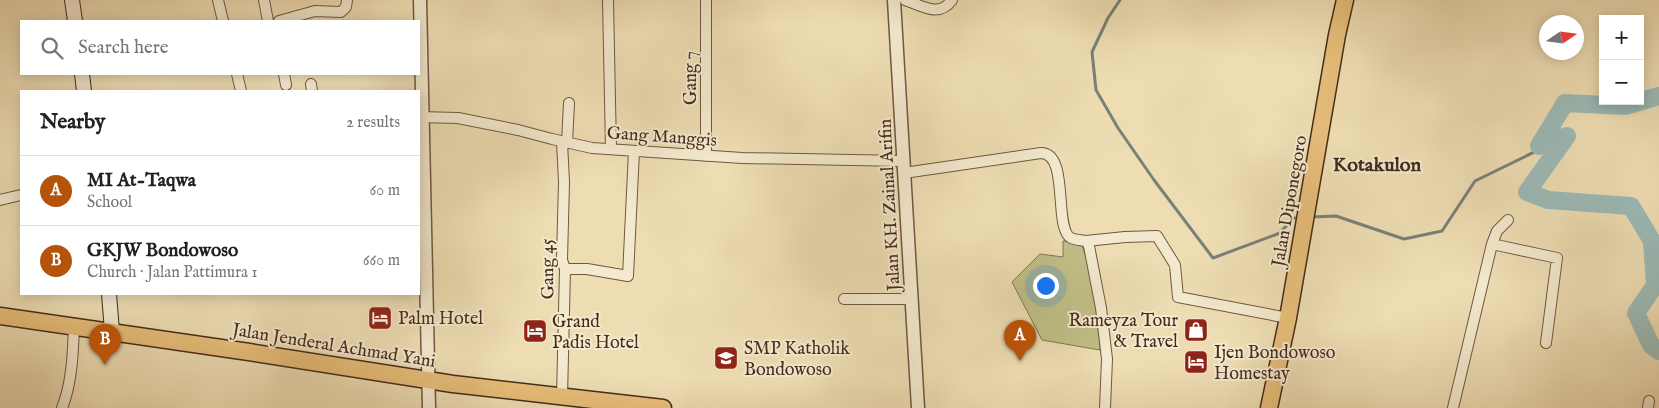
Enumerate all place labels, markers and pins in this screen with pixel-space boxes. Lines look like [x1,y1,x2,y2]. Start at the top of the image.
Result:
hotel icon: Palm Hotel [367,305,393,331]
place label: Palm Hotel [398,308,483,331]
place label: Rameyza Tour & Travel [1069,310,1178,354]
place label: Grand Padis Hotel [552,311,639,355]
shop icon: Rameyza Tour & Travel [1183,317,1209,343]
hotel icon: Grand Padis Hotel [522,318,548,344]
pin: A [1004,320,1036,361]
pin: B [89,324,121,365]
place label: SMP Katholik Bondowoso [744,338,850,382]
place label: Ijen Bondowoso Homestay [1214,342,1336,386]
school or university icon: SMP Katholik Bondowoso [713,345,739,371]
hotel icon: Ijen Bondowoso Homestay [1183,349,1209,375]

